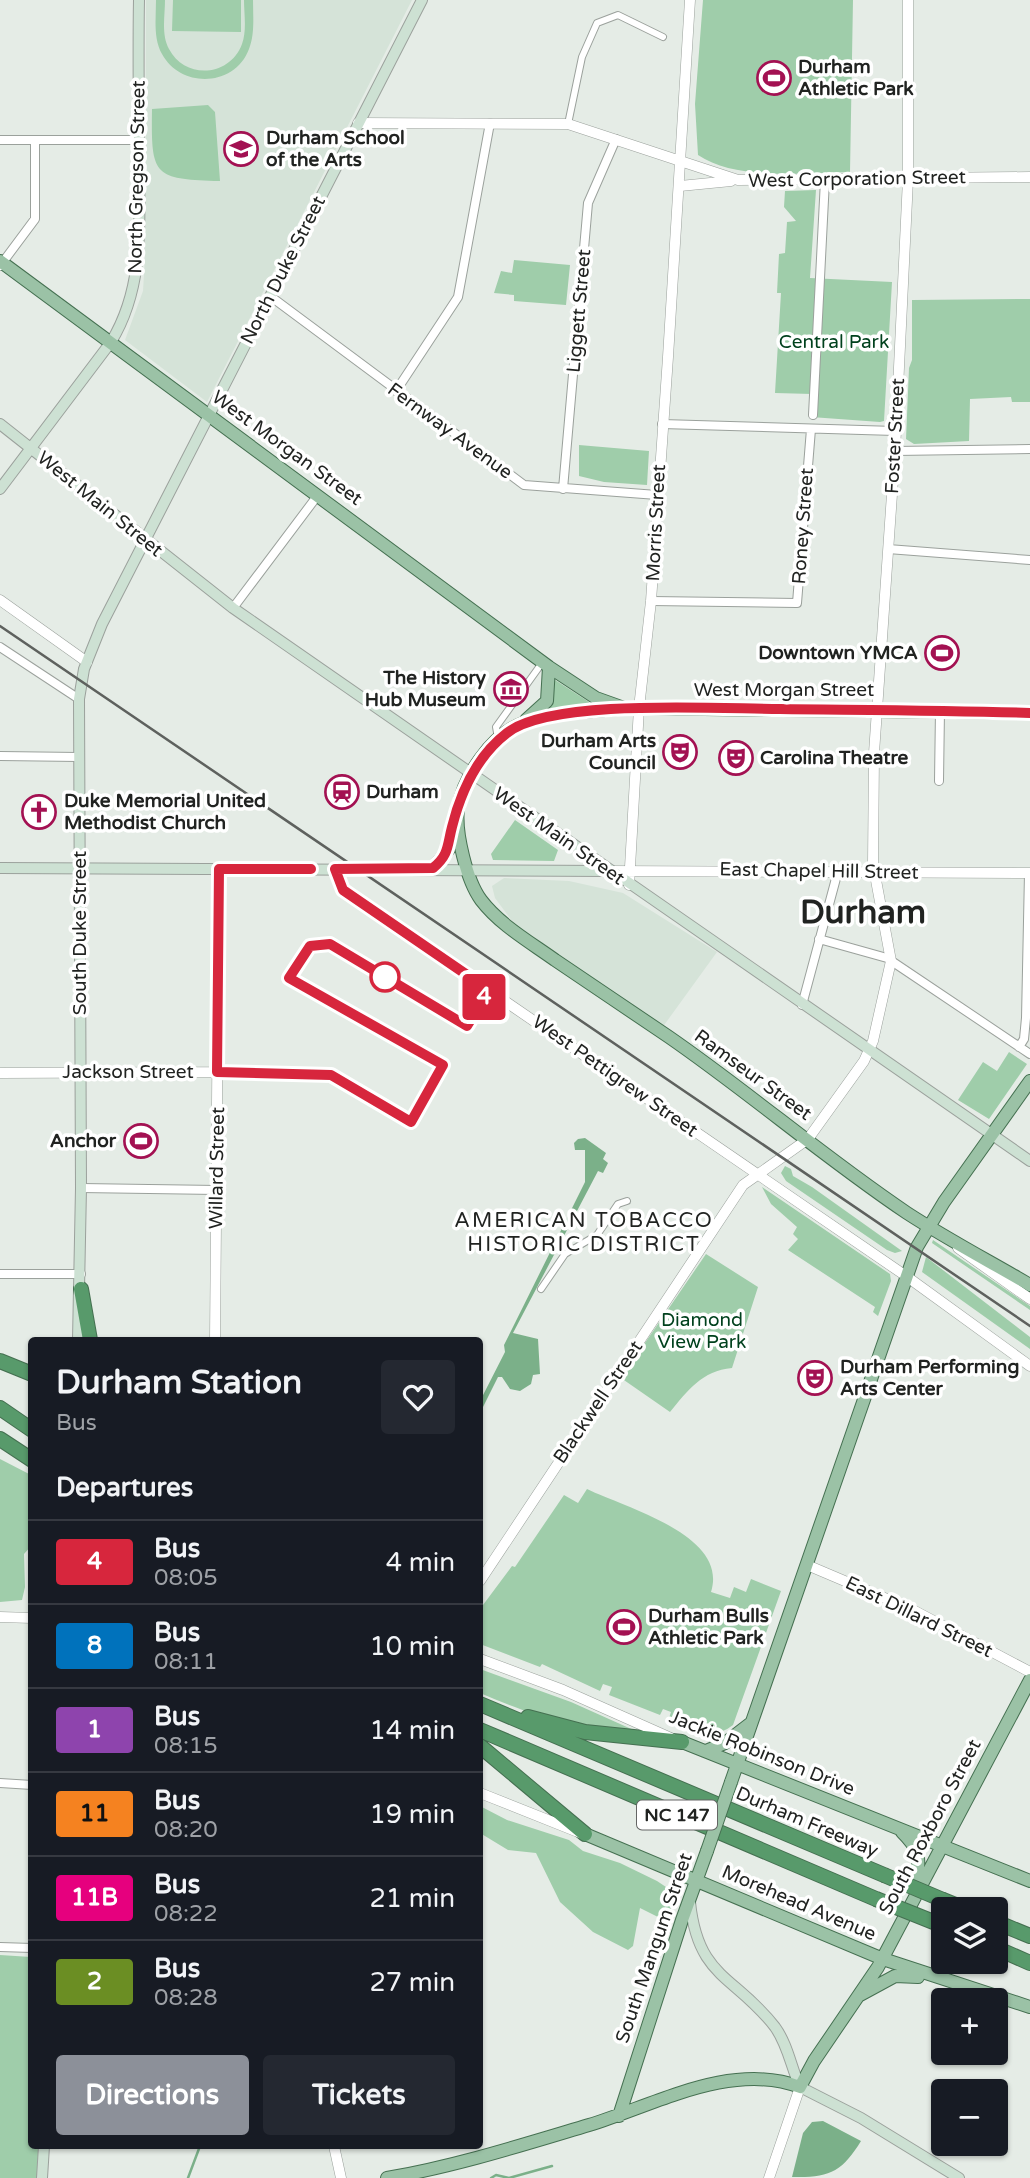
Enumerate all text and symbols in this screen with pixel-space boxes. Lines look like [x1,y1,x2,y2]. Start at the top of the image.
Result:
place label: Durham Athletic Park [798,56,914,100]
sports icon: Durham Athletic Park [755,59,793,97]
street label: North Gregson Street [124,80,150,274]
place label: Durham School of the Arts [266,127,405,171]
school or university icon: Durham School of the Arts [222,130,260,168]
street label: West Corporation Street [748,166,966,192]
street label: North Duke Street [236,192,330,348]
street label: Liggett Street [563,248,595,374]
park label: Central Park [779,331,889,353]
street label: Fernway Avenue [383,378,517,484]
street label: Foster Street [881,378,909,494]
street label: West Morgan Street [208,386,366,510]
street label: West Main Street [33,447,167,561]
street label: Morris Street [642,464,670,582]
street label: Roney Street [788,467,818,585]
sports icon: Downtown YMCA [923,634,961,672]
place label: Downtown YMCA [758,642,918,664]
place label: The History Hub Museum [365,667,487,711]
museum icon: The History Hub Museum [492,670,530,708]
street label: West Morgan Street [694,679,874,701]
place label: Durham Arts Council [541,730,656,774]
theatre icon: Durham Arts Council [661,733,699,771]
theatre icon: Carolina Theatre [717,739,755,777]
place label: Carolina Theatre [760,747,909,769]
station icon: Durham [323,773,361,811]
place label: Durham [366,781,439,803]
street label: West Main Street [489,783,629,889]
place label: Duke Memorial United Methodist Church [64,790,266,834]
church icon: Duke Memorial United Methodist Church [20,793,58,831]
street label: South Duke Street [69,851,91,1015]
street label: East Chapel Hill Street [719,858,919,884]
district label: Durham [800,893,926,932]
unlabelled marker [370,962,400,992]
line badge: 4 [461,974,507,1020]
text: 4 [476,982,492,1011]
street label: West Pettigrew Street [528,1011,702,1141]
street label: Ramseur Street [690,1025,816,1125]
street label: Jackson Street [62,1061,194,1083]
street label: Willard Street [205,1107,229,1229]
sports icon: Anchor [122,1122,160,1160]
place label: Anchor [50,1130,117,1152]
district label: AMERICAN TOBACCO HISTORIC DISTRICT [454,1208,714,1257]
park label: Diamond View Park [658,1309,746,1353]
street label: Blackwell Street [549,1336,647,1468]
place label: Durham Performing Arts Center [840,1356,1019,1400]
theatre icon: Durham Performing Arts Center [796,1359,834,1397]
button: heart [381,1360,455,1434]
text: Durham Station [56,1363,302,1402]
text: Bus [56,1409,97,1437]
text: Departures [56,1472,193,1503]
text: Bus [154,1533,200,1564]
text: 4 [87,1547,102,1576]
text: 4 min [386,1547,455,1578]
text: 08:05 [154,1564,218,1592]
street label: East Dillard Street [842,1572,996,1662]
place label: Durham Bulls Athletic Park [648,1605,769,1649]
sports icon: Durham Bulls Athletic Park [605,1608,643,1646]
text: Bus [154,1617,200,1648]
text: 8 [87,1631,102,1660]
text: 10 min [369,1631,455,1662]
text: 08:11 [154,1648,218,1676]
text: Bus [154,1701,200,1732]
street label: Jackie Robinson Drive [666,1706,858,1800]
text: 1 [87,1715,102,1744]
text: 14 min [369,1715,455,1746]
text: 08:15 [154,1732,218,1760]
street label: South Roxboro Street [875,1736,985,1918]
street label: Durham Freeway [732,1782,882,1862]
text: Bus [154,1785,200,1816]
text: 11 [79,1799,110,1828]
text: 19 min [369,1799,455,1830]
road number: NC 147 [637,1800,717,1829]
text: 08:20 [154,1816,218,1844]
street label: South Mangum Street [611,1850,697,2046]
street label: Morehead Avenue [719,1861,879,1945]
text: Bus [154,1869,200,1900]
text: 11B [71,1883,118,1912]
text: 21 min [369,1883,455,1914]
map controls [931,1897,1008,2156]
button: layers [931,1897,1008,1974]
text: 08:22 [154,1900,218,1928]
text: Bus [154,1953,200,1984]
text: 2 [87,1967,102,1996]
text: 27 min [369,1967,455,1998]
text: 08:28 [154,1984,218,2012]
button: + [931,1988,1008,2065]
button: Directions [56,2055,249,2135]
button: Tickets [263,2055,455,2135]
button: − [931,2079,1008,2156]

